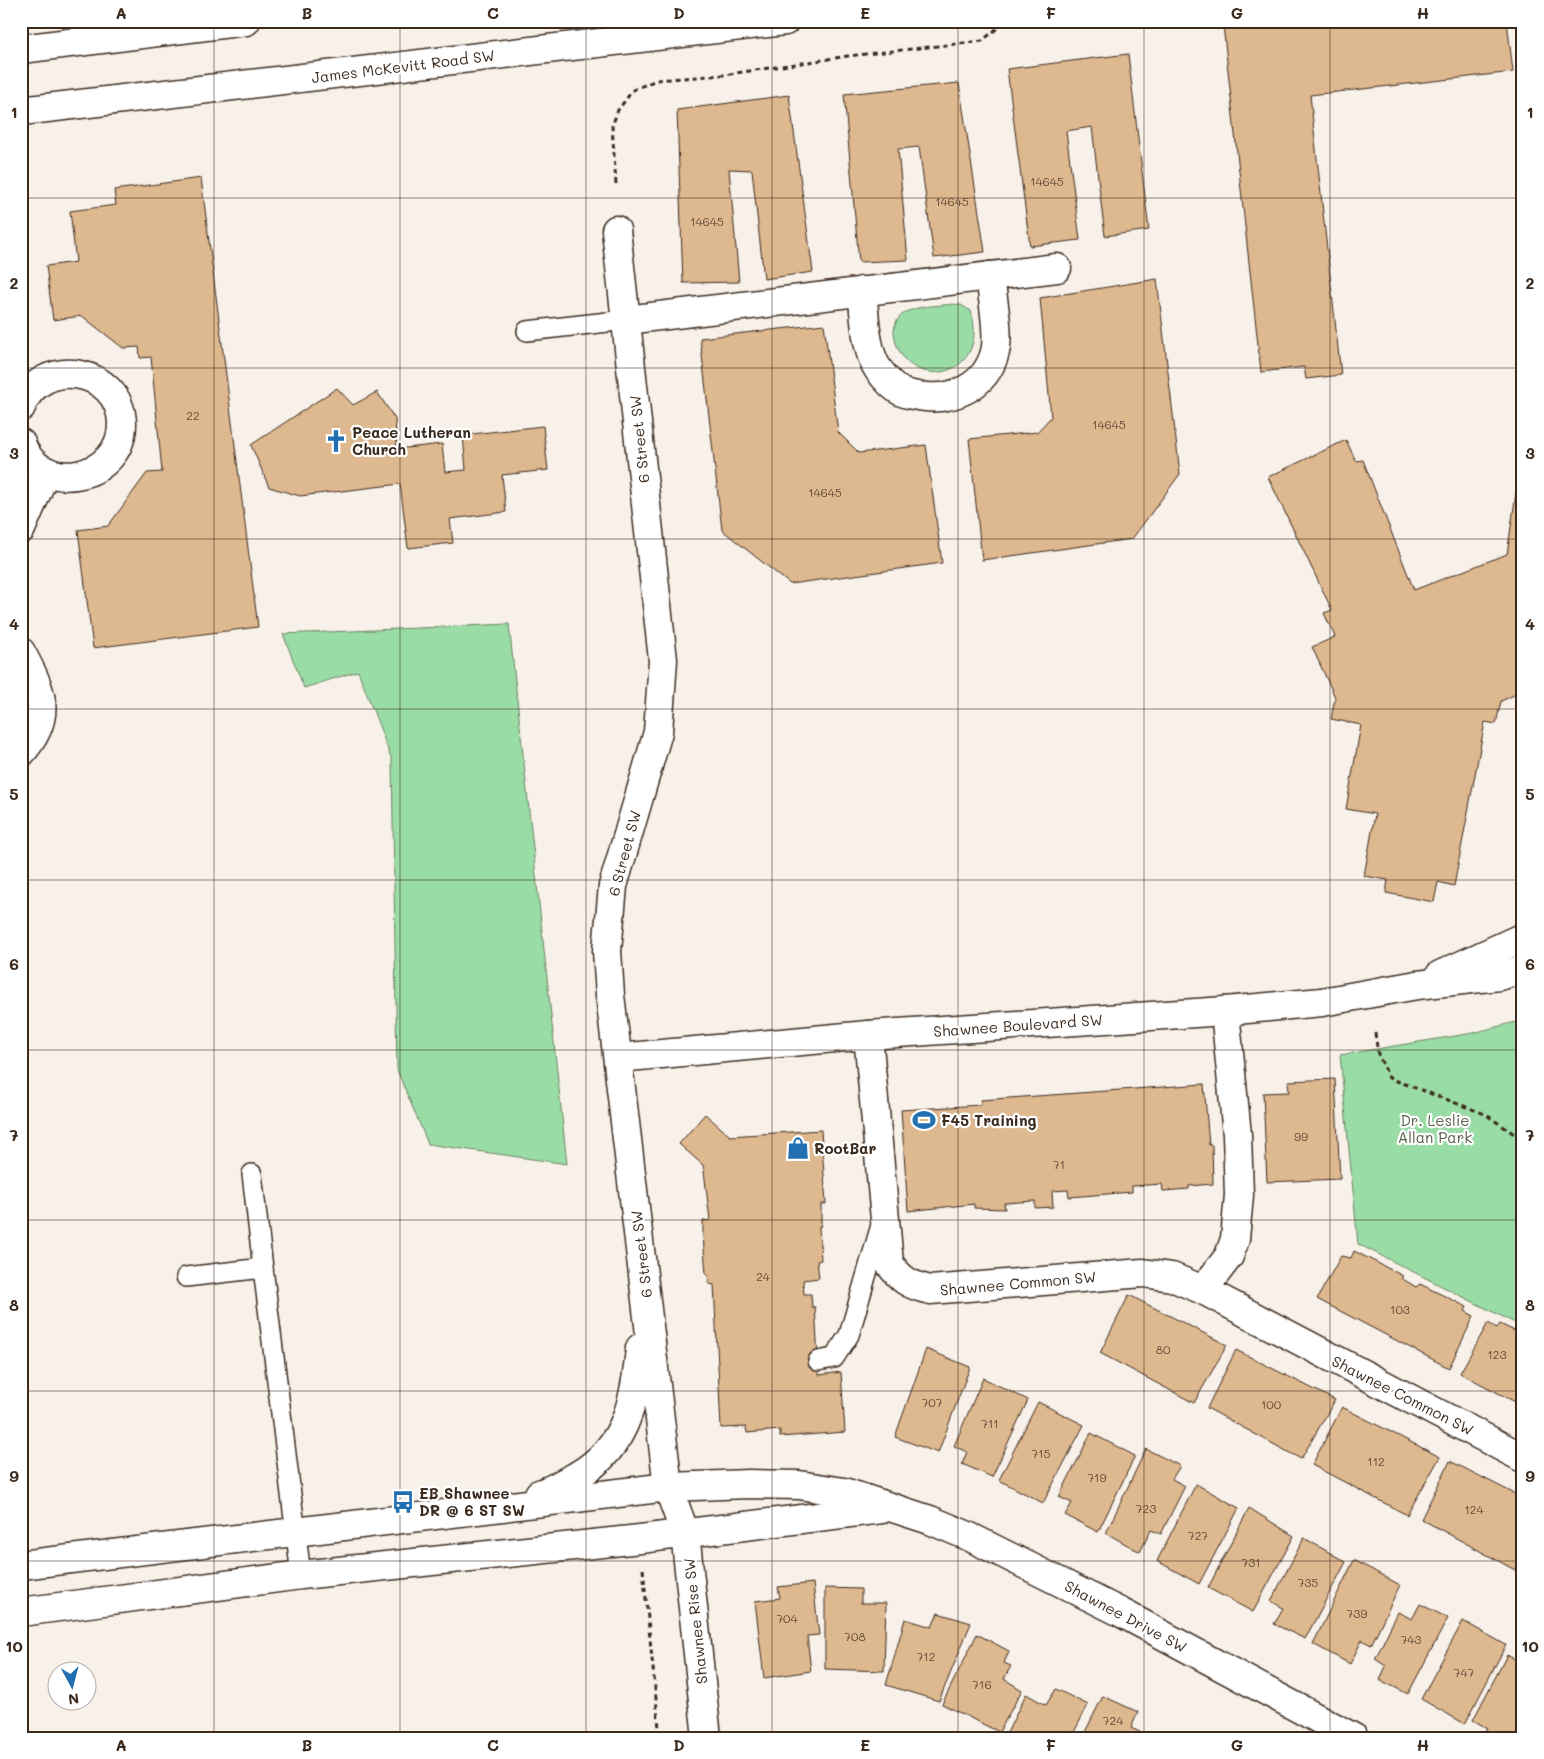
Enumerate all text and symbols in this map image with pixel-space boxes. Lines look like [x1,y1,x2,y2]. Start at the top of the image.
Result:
text: A [115,2,127,23]
text: B [302,2,312,23]
text: C [487,2,499,23]
text: D [673,2,685,23]
text: E [860,2,870,23]
text: F [1046,2,1056,23]
text: G [1231,2,1243,23]
text: H [1417,2,1429,23]
street label: James McKevitt Road SW [310,45,496,87]
text: 1 [10,101,18,122]
text: 1 [1526,101,1534,122]
house number: 14645 [1030,173,1064,189]
house number: 14645 [935,193,969,209]
house number: 14645 [690,213,724,229]
text: 2 [10,272,19,293]
text: 2 [1526,272,1535,293]
street label: 6 Street SW [624,394,654,484]
house number: 22 [186,407,200,423]
house number: 14645 [1092,416,1126,432]
place label: Peace Lutheran Church [352,422,471,459]
church icon: Peace Lutheran Church [323,428,349,454]
text: 3 [9,442,19,463]
text: 3 [1525,442,1535,463]
house number: 14645 [808,484,842,500]
text: 4 [9,613,19,634]
text: 4 [1525,613,1535,634]
text: 5 [9,783,19,804]
text: 5 [1525,783,1535,804]
street label: 6 Street SW [603,808,645,898]
text: 6 [9,953,19,974]
text: 6 [1525,953,1535,974]
street label: Shawnee Boulevard SW [933,1009,1103,1041]
sports icon: F45 Training [911,1107,937,1133]
place label: F45 Training [941,1110,1037,1130]
park label: Dr. Leslie Allan Park [1398,1110,1472,1147]
text: 7 [10,1124,19,1145]
text: 7 [1526,1124,1535,1145]
house number: 99 [1294,1128,1308,1144]
shop icon: RootBar [785,1135,811,1161]
place label: RootBar [814,1138,877,1158]
house number: 71 [1053,1156,1065,1172]
street label: 6 Street SW [626,1209,656,1299]
street label: Shawnee Common SW [939,1266,1097,1300]
house number: 24 [756,1268,770,1284]
text: 8 [9,1294,19,1315]
text: 8 [1525,1294,1535,1315]
house number: 103 [1390,1301,1410,1317]
house number: 80 [1156,1341,1171,1357]
house number: 123 [1487,1346,1507,1362]
street label: Shawnee Common SW [1329,1351,1477,1439]
house number: 707 [922,1394,943,1410]
house number: 100 [1261,1396,1282,1412]
house number: 711 [981,1415,999,1431]
house number: 715 [1031,1445,1051,1461]
house number: 112 [1367,1453,1385,1469]
text: 9 [9,1465,19,1486]
text: 9 [1525,1465,1535,1486]
house number: 719 [1087,1469,1107,1485]
place label: EB Shawnee DR @ 6 ST SW [419,1483,525,1520]
bus stop icon: EB Shawnee DR @ 6 ST SW [390,1489,416,1515]
house number: 723 [1136,1500,1156,1516]
house number: 124 [1464,1501,1484,1517]
house number: 727 [1188,1527,1208,1543]
house number: 731 [1241,1554,1261,1570]
street label: Shawnee Rise SW [678,1557,712,1685]
house number: 735 [1298,1574,1318,1590]
street label: Shawnee Drive SW [1061,1575,1191,1657]
house number: 739 [1347,1605,1367,1621]
house number: 704 [776,1610,798,1626]
house number: 708 [844,1628,866,1644]
house number: 743 [1401,1631,1421,1647]
text: 10 [5,1635,23,1656]
text: 10 [1521,1635,1539,1656]
house number: 712 [917,1648,935,1664]
north arrow [48,1662,98,1712]
house number: 747 [1454,1664,1475,1680]
house number: 716 [972,1676,992,1692]
text: N [67,1689,80,1709]
house number: 724 [1103,1712,1123,1728]
text: A [115,1734,127,1755]
text: B [302,1734,312,1755]
text: C [487,1734,499,1755]
text: D [673,1734,685,1755]
text: E [860,1734,870,1755]
text: F [1046,1734,1056,1755]
text: G [1231,1734,1243,1755]
text: H [1417,1734,1429,1755]

